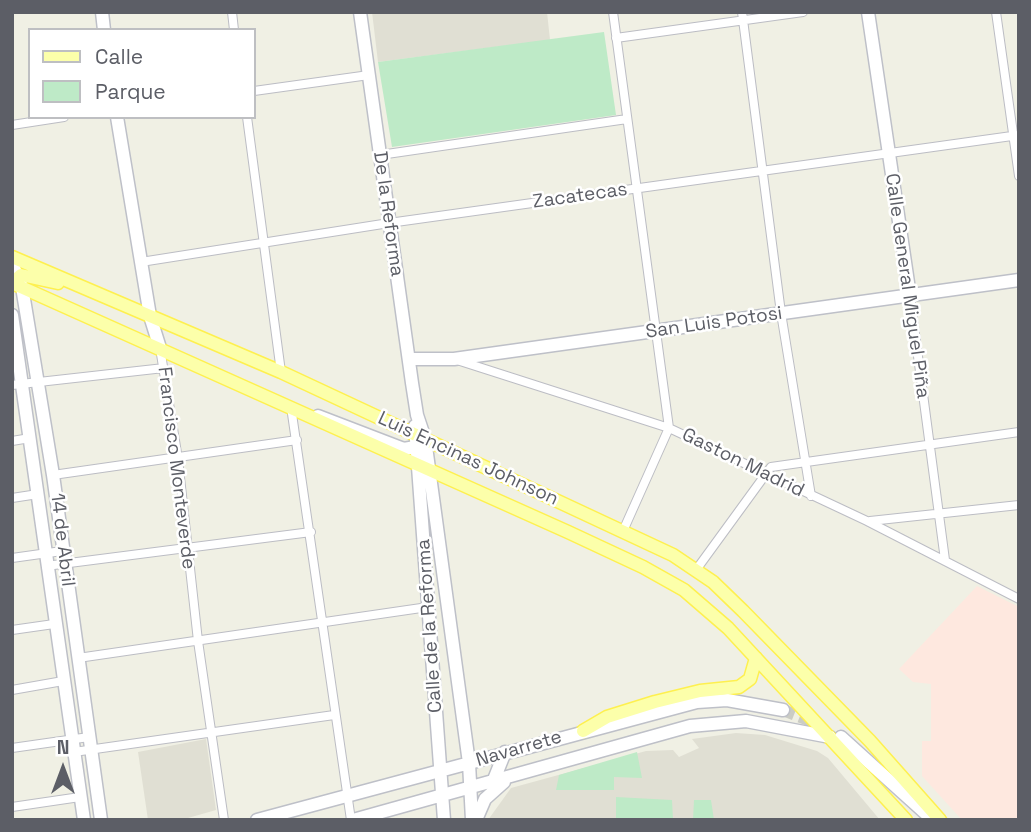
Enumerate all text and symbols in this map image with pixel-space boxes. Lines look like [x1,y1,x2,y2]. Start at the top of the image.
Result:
legend [28,28,256,119]
text: Calle [95,43,143,70]
text: Parque [95,78,166,105]
street label: De la Reforma [368,150,408,278]
street label: Calle General Miguel Piña [880,172,934,400]
street label: Zacatecas [531,178,629,214]
street label: San Luis Potosi [644,302,784,344]
street label: Francisco Monteverde [152,365,200,571]
street label: Luis Encinas Johnson [374,407,562,511]
street label: Gaston Madrid [678,424,808,502]
street label: 14 de Abril [45,492,79,588]
street label: Calle de la Reforma [413,538,447,714]
street label: Navarrete [473,726,565,772]
north arrow [28,734,98,804]
text: N [57,735,69,760]

